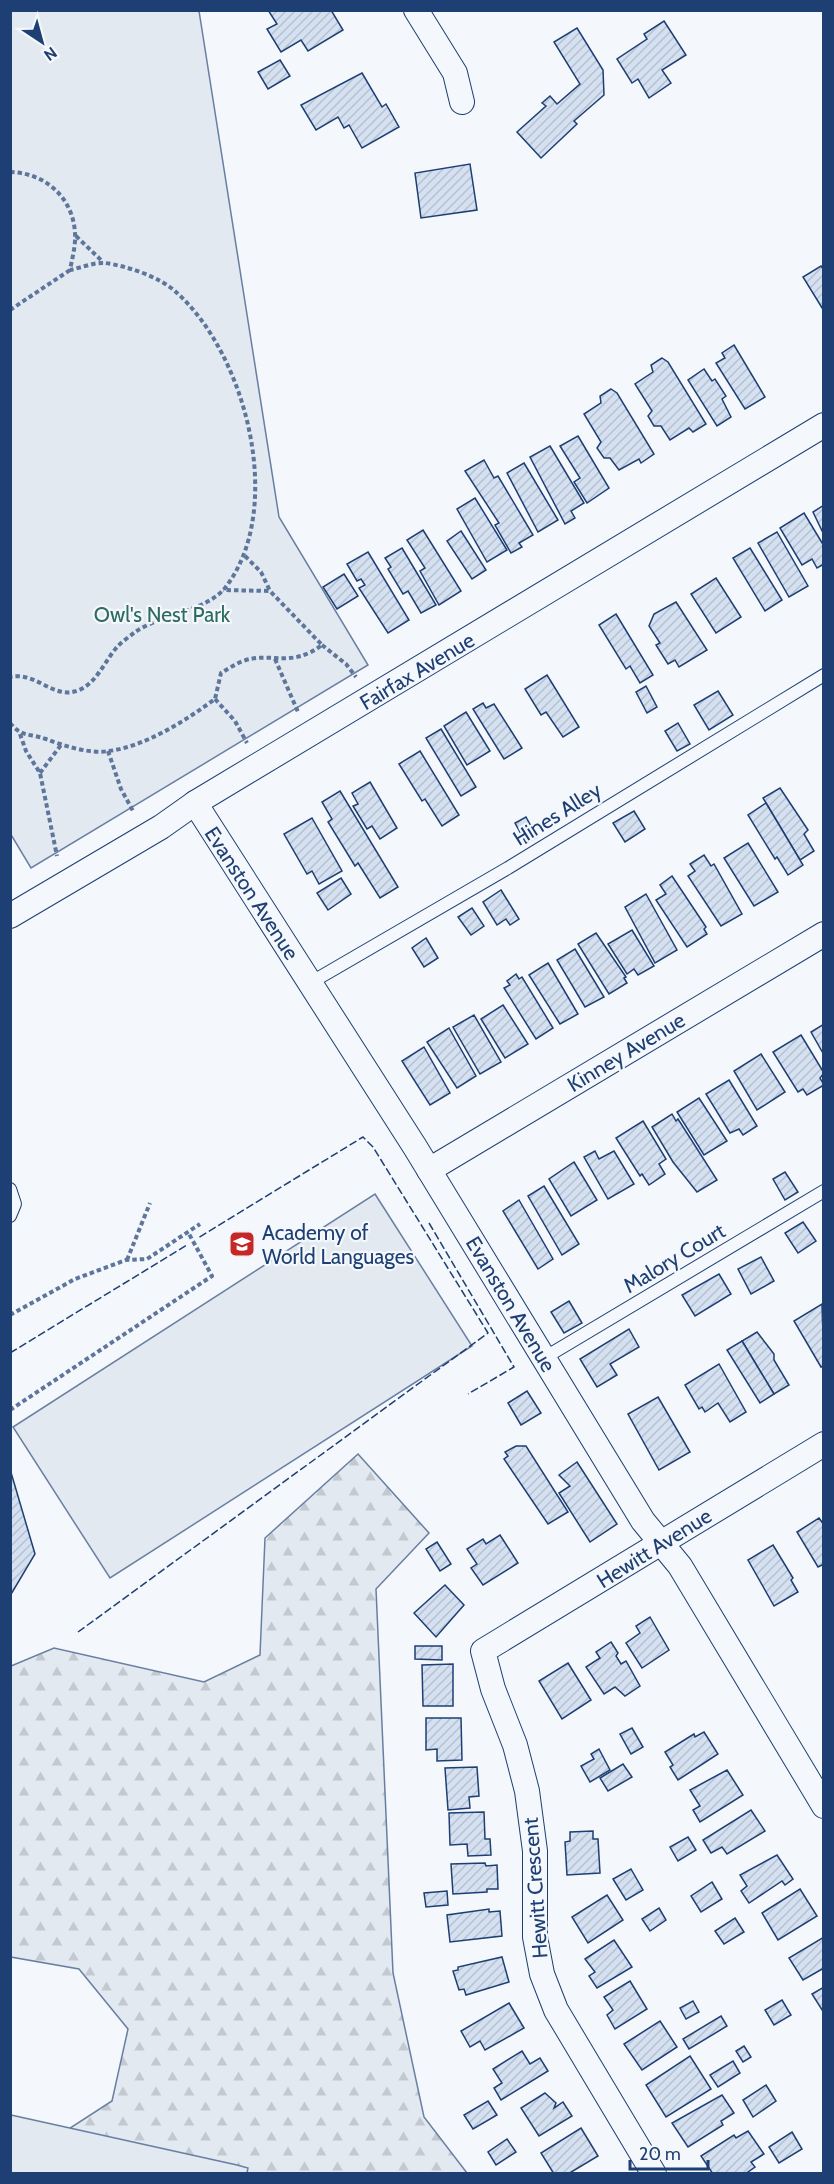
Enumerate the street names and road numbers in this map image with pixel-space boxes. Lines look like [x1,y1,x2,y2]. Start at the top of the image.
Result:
street label: Fairfax Avenue [355,627,479,715]
street label: Hines Alley [508,777,606,851]
street label: Evanston Avenue [200,822,304,964]
street label: Kinney Avenue [563,1007,690,1097]
street label: Malory Court [619,1218,729,1298]
street label: Evanston Avenue [461,1232,561,1376]
street label: Hewitt Avenue [592,1503,716,1593]
street label: Hewitt Crescent [518,1817,552,1959]

